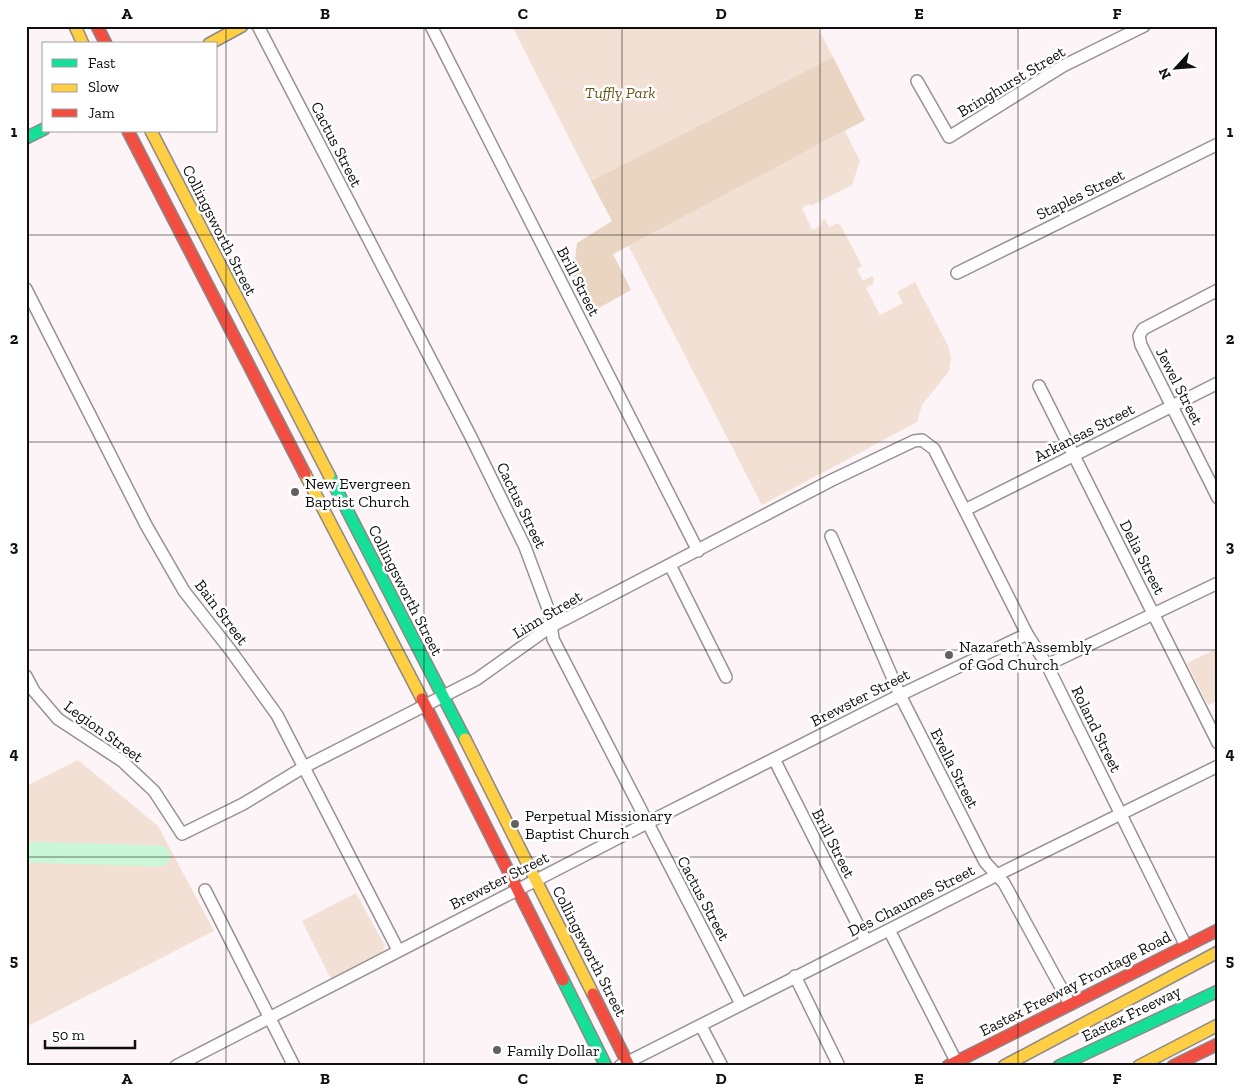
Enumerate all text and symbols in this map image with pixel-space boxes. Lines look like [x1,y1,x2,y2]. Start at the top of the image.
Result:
text: A [122,4,133,23]
text: B [320,4,330,23]
text: C [518,4,528,23]
text: D [715,4,727,23]
text: E [914,4,924,23]
text: F [1112,4,1122,23]
legend [42,42,218,132]
street label: Bringhurst Street [954,42,1069,121]
north arrow [1152,42,1202,92]
text: Fast [88,54,116,72]
text: N [1155,65,1175,82]
text: Slow [88,78,120,96]
park label: Tuffly Park [585,83,655,102]
street label: Cactus Street [307,98,366,190]
text: Jam [88,104,115,122]
text: 1 [11,122,18,141]
text: 1 [1227,122,1234,141]
street label: Collingsworth Street [178,162,261,299]
street label: Staples Street [1033,165,1127,224]
street label: Brill Street [553,243,604,319]
text: 2 [10,329,19,348]
text: 2 [1226,329,1235,348]
street label: Jewel Street [1152,345,1207,428]
street label: Arkansas Street [1031,399,1137,466]
street label: Cactus Street [493,459,551,551]
place label: New Evergreen Baptist Church [305,474,411,511]
marker: New Evergreen Baptist Church [289,486,301,498]
street label: Delia Street [1116,517,1169,598]
street label: Collingsworth Street [364,522,447,659]
text: 3 [10,537,19,556]
text: 3 [1226,537,1235,556]
street label: Bain Street [191,576,252,649]
street label: Linn Street [509,586,585,642]
place label: Nazareth Assembly of God Church [959,637,1093,674]
marker: Nazareth Assembly of God Church [943,649,955,661]
street label: Brewster Street [808,664,913,731]
street label: Roland Street [1067,683,1126,776]
street label: Legion Street [61,696,147,766]
street label: Evella Street [926,725,983,811]
text: 4 [9,744,19,763]
text: 4 [1225,744,1235,763]
street label: Brill Street [808,805,859,881]
place label: Perpetual Missionary Baptist Church [525,806,673,843]
marker: Perpetual Missionary Baptist Church [509,818,521,830]
street label: Brewster Street [447,847,552,914]
street label: Cactus Street [673,853,734,944]
street label: Des Chaumes Street [845,860,978,941]
street label: Collingsworth Street [548,883,631,1020]
street label: Eastex Freeway Frontage Road [976,926,1174,1040]
text: 5 [10,951,18,970]
text: 5 [1226,951,1234,970]
street label: Eastex Freeway [1078,981,1184,1045]
scale bar [45,1017,135,1049]
text: 50 m [52,1026,85,1044]
place label: Family Dollar [507,1041,600,1060]
marker: Family Dollar [491,1044,503,1056]
text: A [122,1069,133,1088]
text: B [320,1069,330,1088]
text: C [518,1069,528,1088]
text: D [715,1069,727,1088]
text: E [914,1069,924,1088]
text: F [1112,1069,1122,1088]

